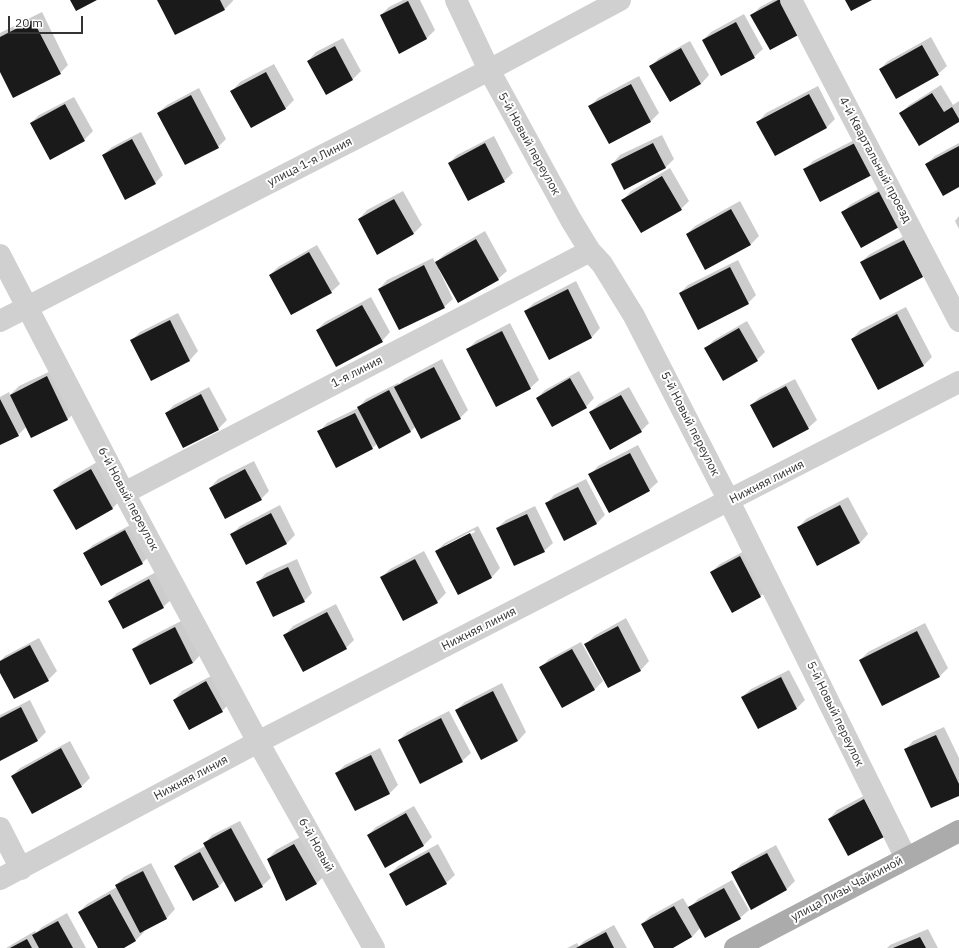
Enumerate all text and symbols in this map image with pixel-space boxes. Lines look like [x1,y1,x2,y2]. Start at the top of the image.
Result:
scale bar [10,8,85,34]
text: 20 m [15,15,43,30]
street label: 5-й Новый переулок [495,90,563,198]
street label: 4-й Квартальный проезд [836,95,914,225]
street label: улица 1-я Линия [265,134,355,190]
street label: 1-я линия [329,353,385,391]
street label: 5-й Новый переулок [657,369,723,479]
street label: 6-й Новый переулок [95,445,161,553]
street label: Нижняя линия [727,457,807,507]
street label: Нижняя линия [439,604,519,654]
street label: 5-й Новый переулок [803,659,867,769]
street label: Нижняя линия [151,752,231,804]
street label: 6-й Новый [295,815,337,875]
street label: улица Лизы Чайкиной [789,853,905,925]

